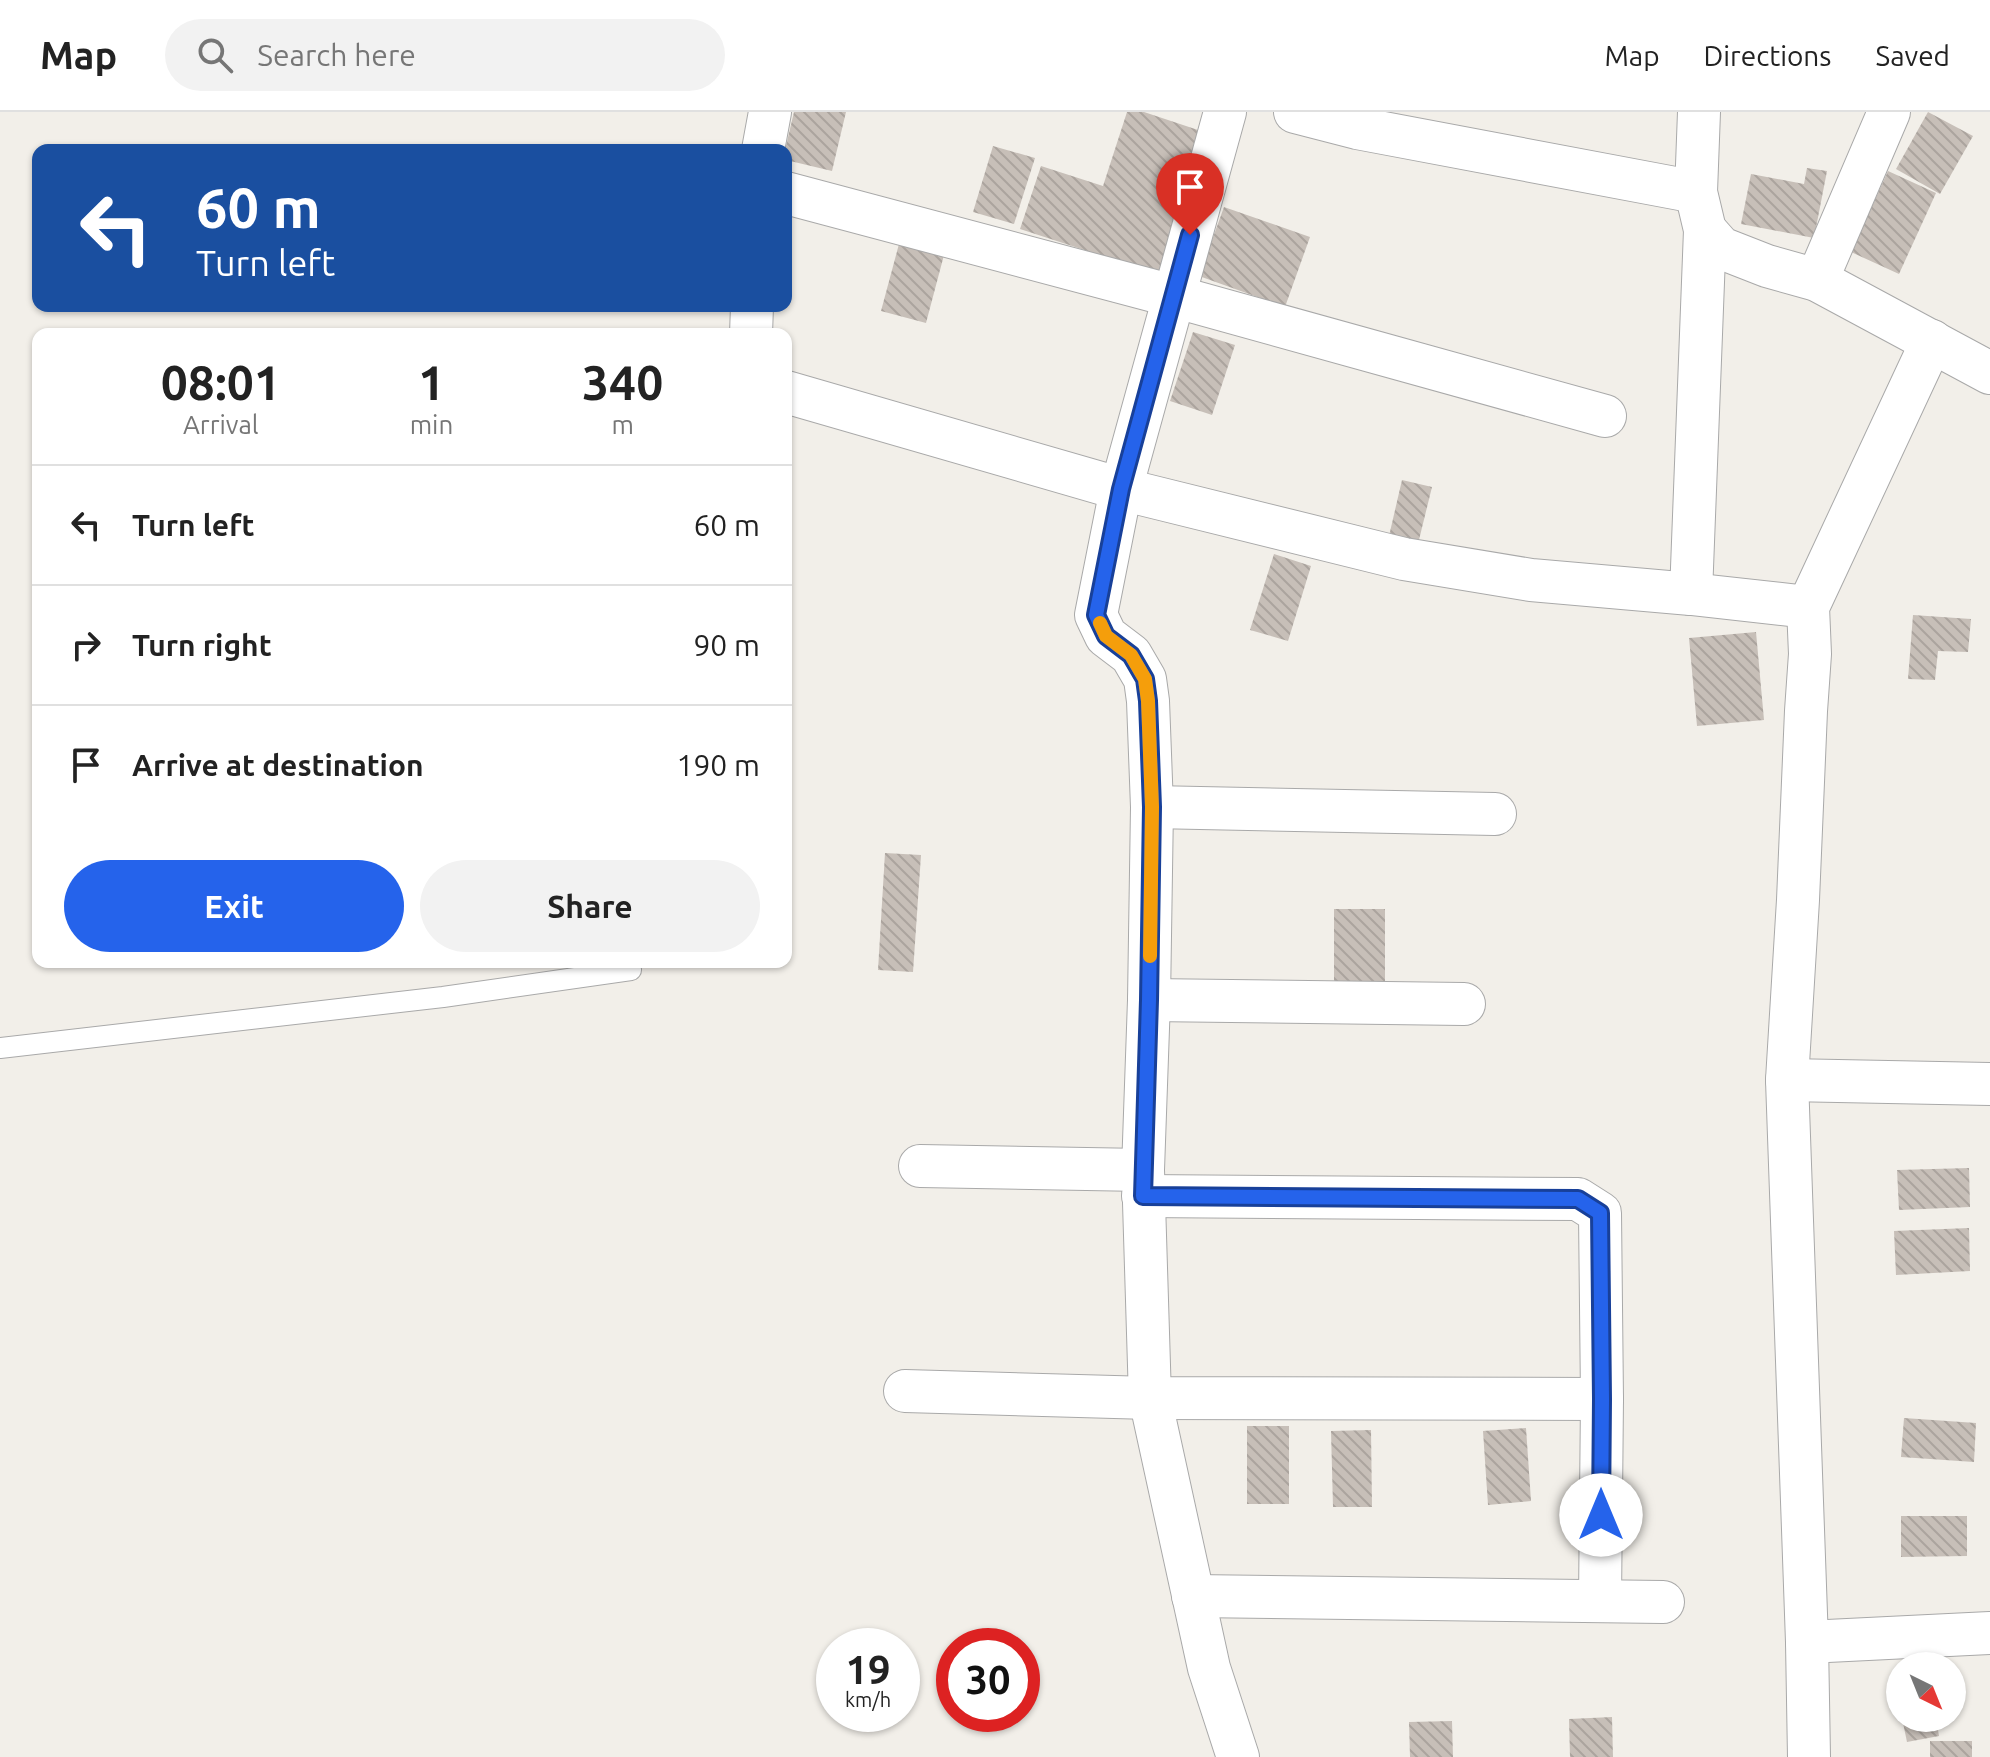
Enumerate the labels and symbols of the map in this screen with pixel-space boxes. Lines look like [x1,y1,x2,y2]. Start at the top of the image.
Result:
pin [1156,153,1224,235]
position arrow [1559,1473,1643,1557]
speed limit sign: 30 [936,1628,1040,1732]
north arrow [1886,1652,1966,1732]

